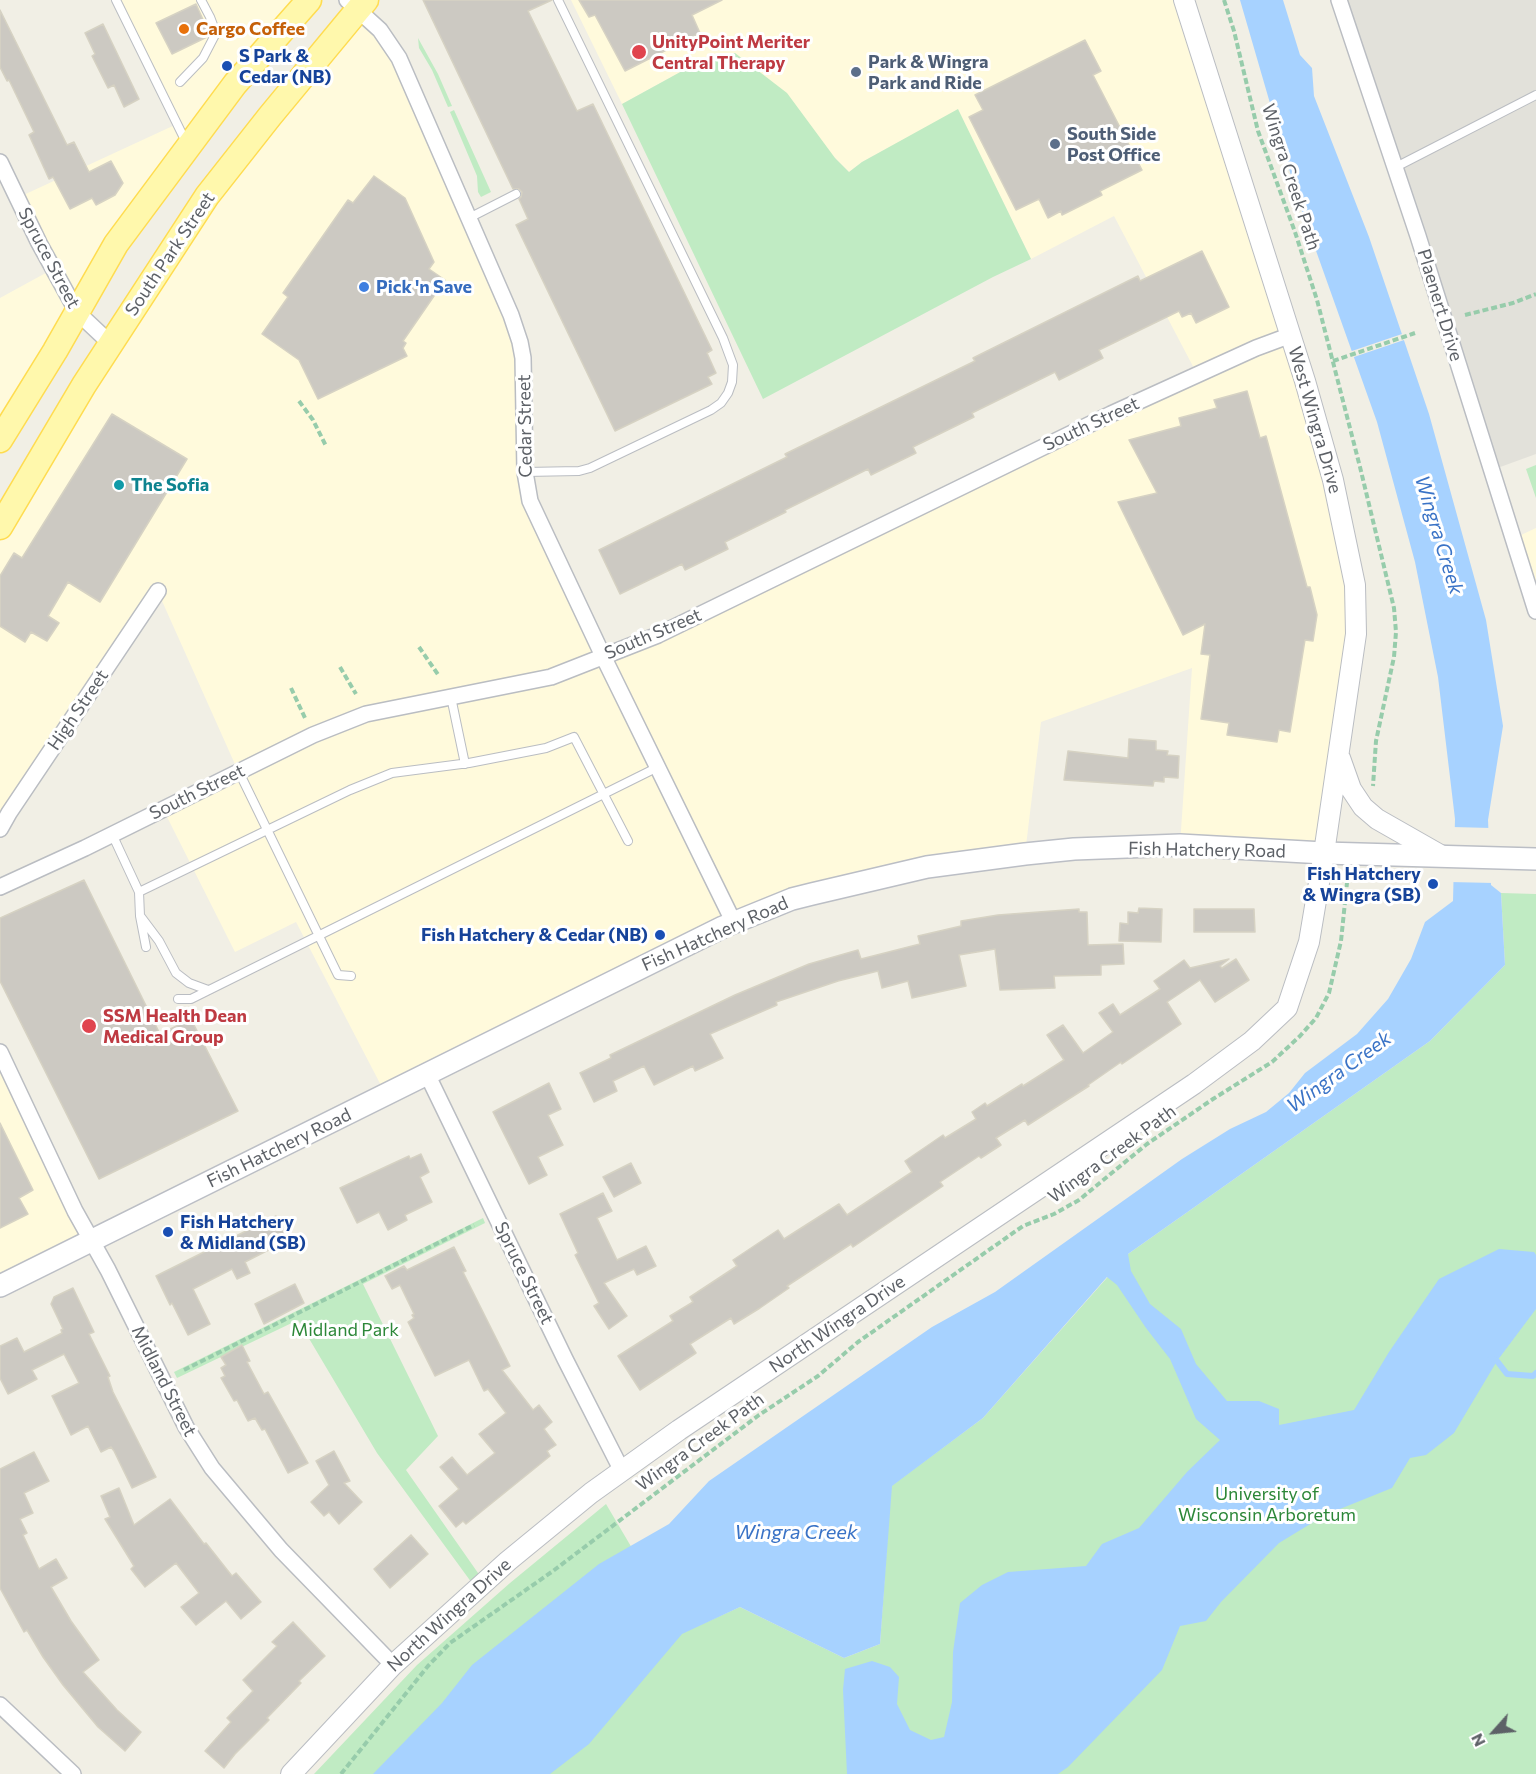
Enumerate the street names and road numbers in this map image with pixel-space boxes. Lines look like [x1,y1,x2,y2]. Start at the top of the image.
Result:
street label: Wingra Creek Path [1257,101,1325,253]
street label: South Park Street [121,188,219,320]
street label: Spruce Street [13,204,85,312]
street label: Plaenert Drive [1413,246,1467,364]
street label: West Wingra Drive [1284,344,1346,496]
street label: Cedar Street [513,374,537,478]
street label: South Street [1040,392,1142,456]
street label: South Street [601,604,705,664]
street label: High Street [43,666,113,754]
street label: South Street [146,760,248,824]
street label: Fish Hatchery Road [1128,838,1286,862]
street label: Fish Hatchery Road [639,892,791,976]
street label: Wingra Creek Path [1044,1100,1180,1208]
street label: Fish Hatchery Road [203,1104,355,1192]
street label: Spruce Street [490,1218,558,1328]
street label: North Wingra Drive [765,1271,909,1377]
street label: Midland Street [127,1322,201,1440]
street label: Wingra Creek Path [632,1388,768,1496]
street label: North Wingra Drive [383,1554,515,1676]

